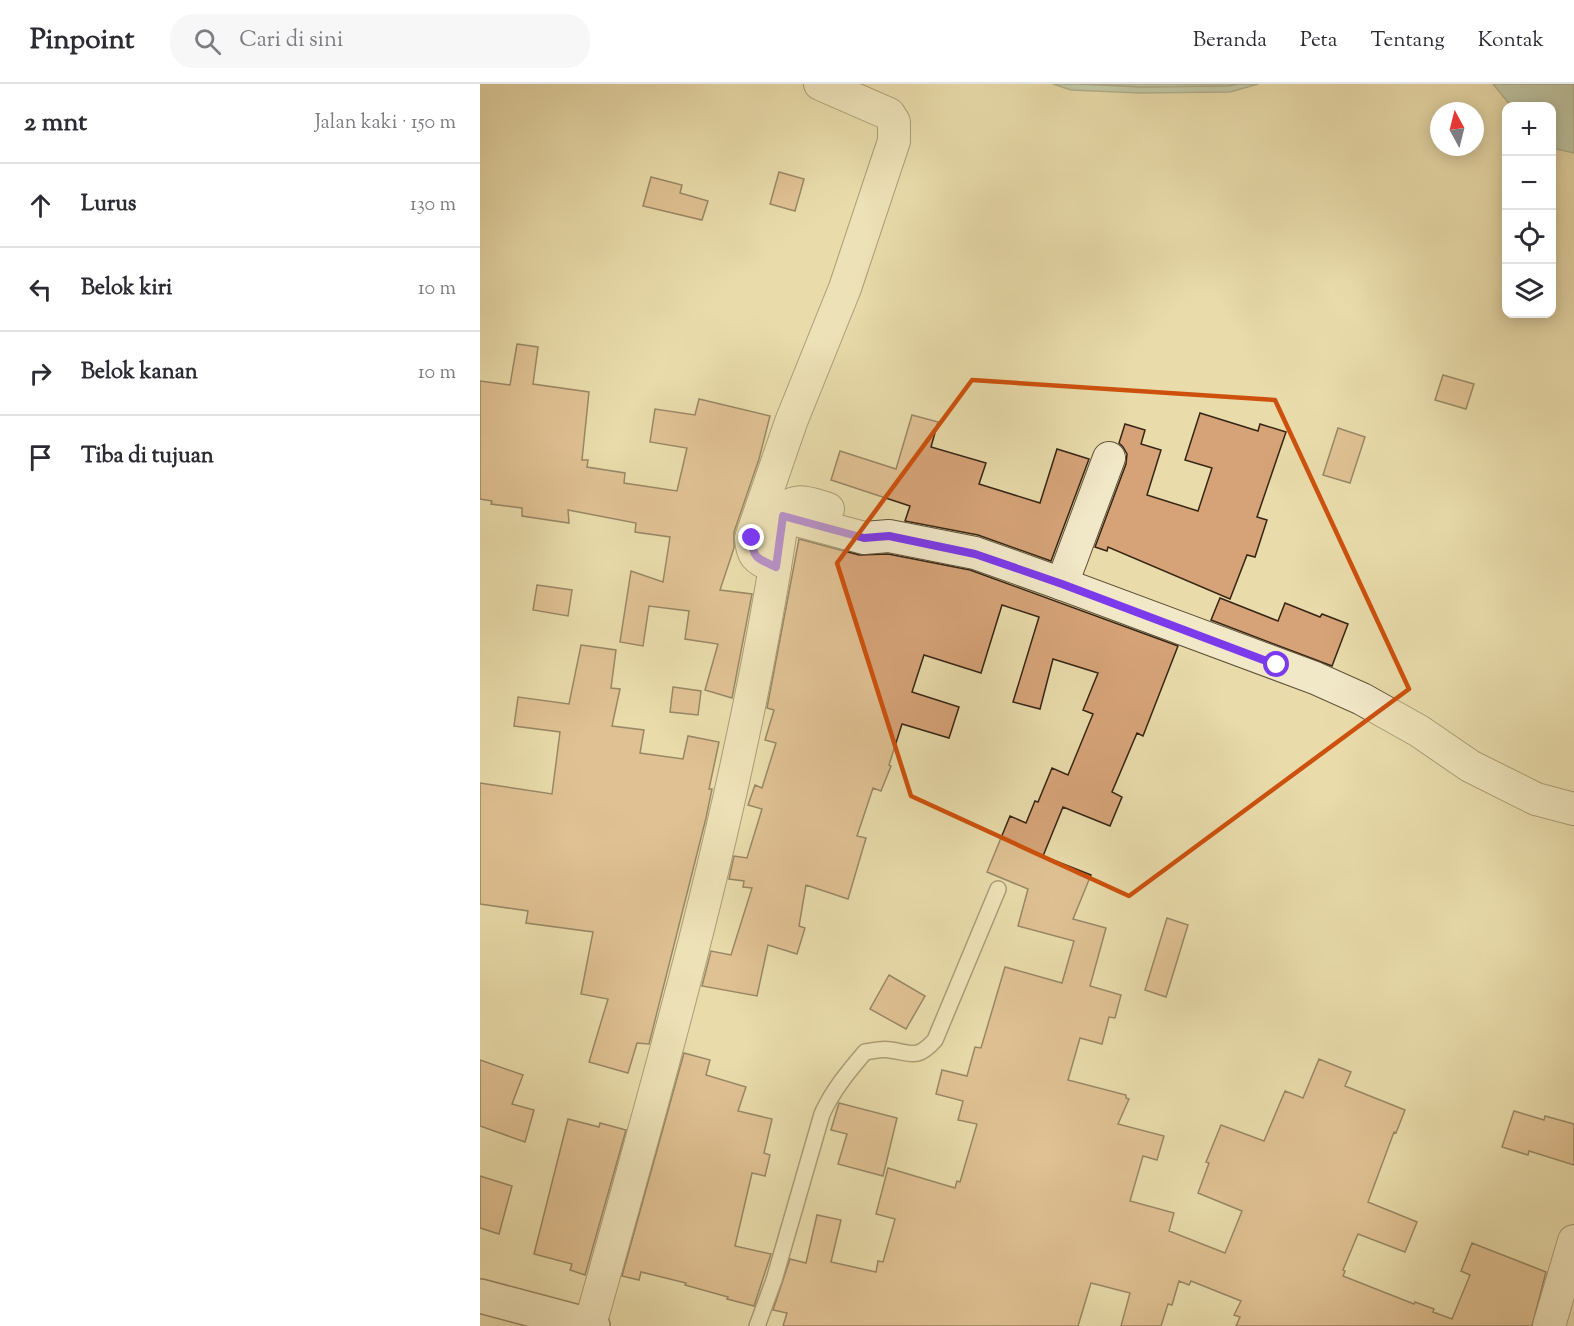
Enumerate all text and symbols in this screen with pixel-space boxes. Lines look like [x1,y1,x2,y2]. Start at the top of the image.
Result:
search box [170,14,590,68]
text: Pinpoint [30,21,134,61]
icon: search [191,25,224,58]
text: Cari di sini [239,25,343,57]
text: Beranda [1193,26,1267,56]
text: Peta [1300,26,1338,56]
text: Tentang [1371,26,1445,56]
text: Kontak [1478,26,1544,56]
north arrow [1430,102,1484,156]
map controls [1502,102,1556,318]
button: + [1502,102,1556,156]
text: 2 mnt [24,105,87,142]
text: Jalan kaki · 150 m [315,109,456,138]
button: − [1502,156,1556,210]
icon: ahead [24,189,57,222]
text: Lurus [81,189,137,221]
text: 130 m [410,191,456,220]
button: locate [1502,210,1556,264]
button: layers [1502,264,1556,318]
icon: left [24,273,57,306]
text: Belok kiri [81,273,172,305]
text: 10 m [418,275,456,304]
icon: right [24,357,57,390]
text: Belok kanan [81,357,198,389]
text: 10 m [418,359,456,388]
icon: arrive [24,441,57,474]
text: Tiba di tujuan [81,441,214,473]
route end [738,524,764,550]
route start [1263,651,1289,677]

